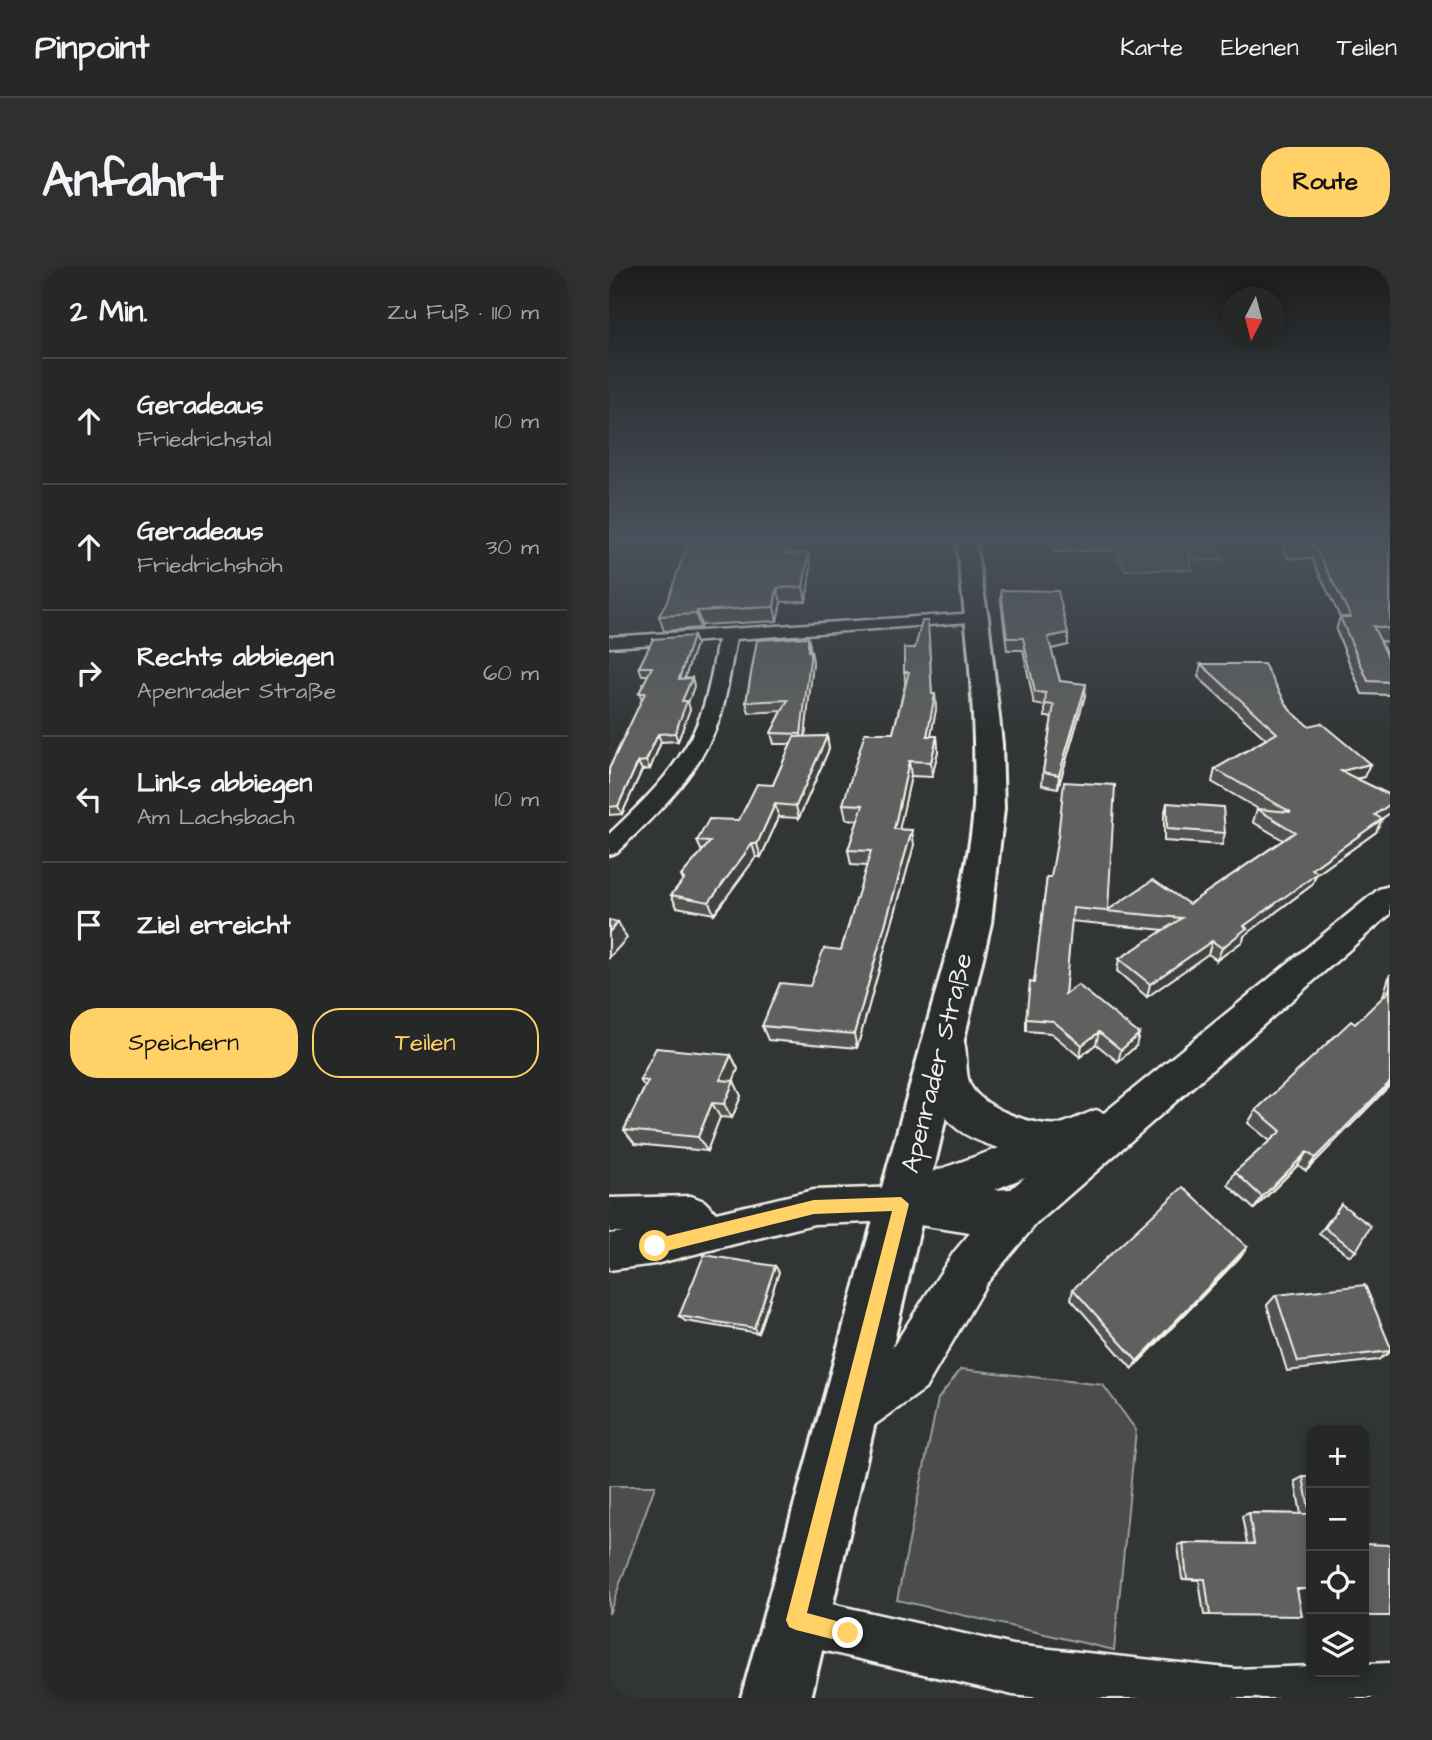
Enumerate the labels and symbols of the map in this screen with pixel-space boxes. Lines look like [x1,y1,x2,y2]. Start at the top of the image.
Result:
north arrow [1222,287,1285,350]
street label: Apenrader Straße [892,949,982,1177]
route start [639,1230,670,1261]
route end [832,1617,863,1648]

